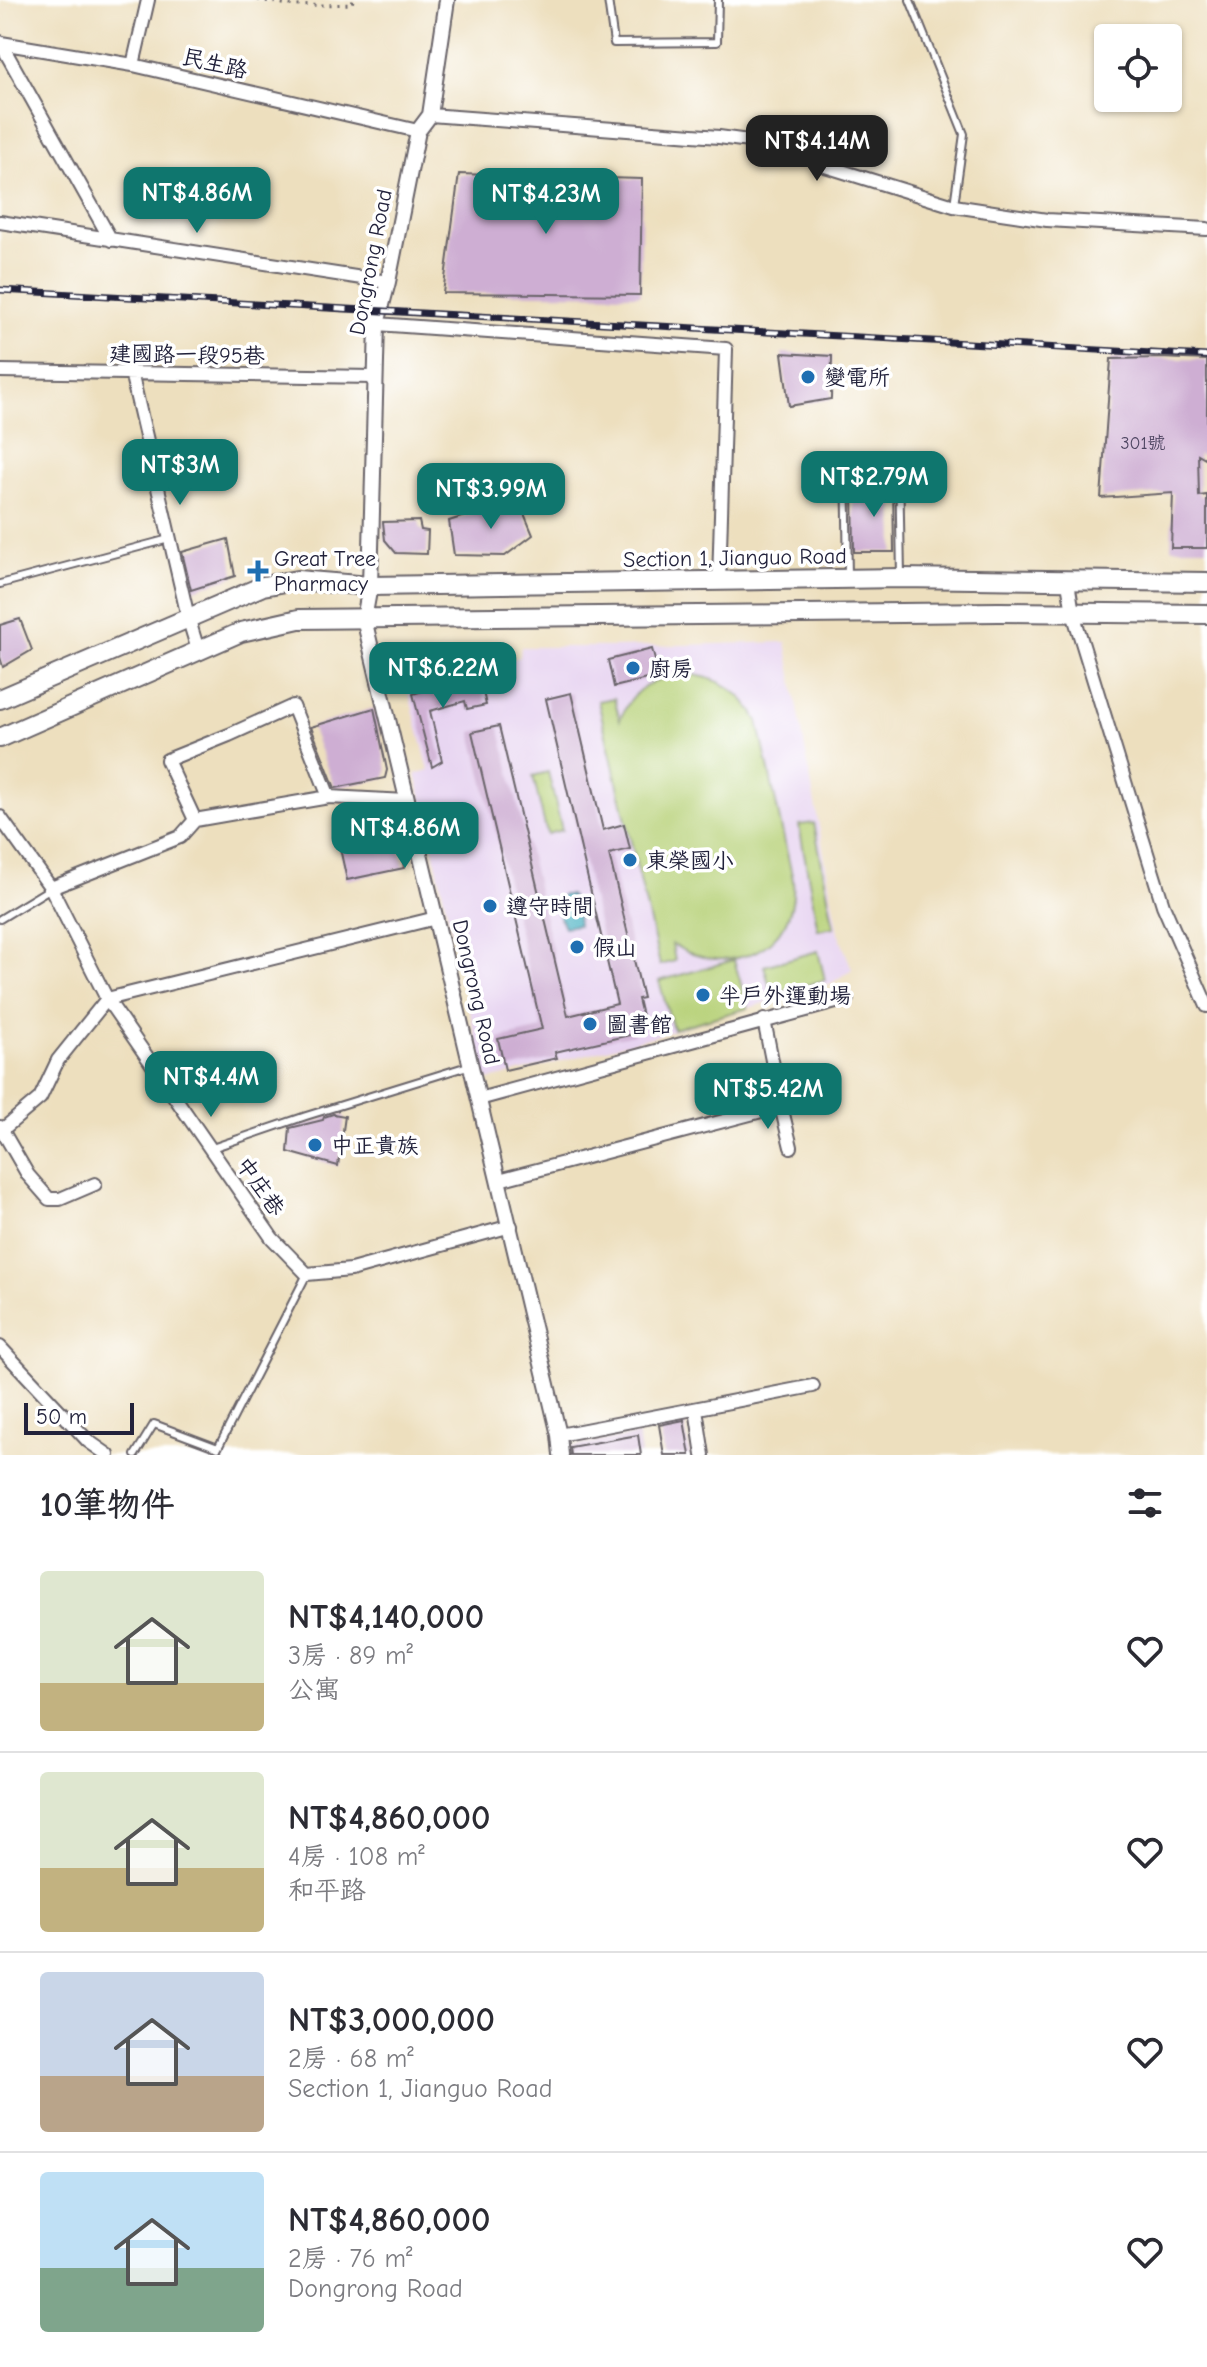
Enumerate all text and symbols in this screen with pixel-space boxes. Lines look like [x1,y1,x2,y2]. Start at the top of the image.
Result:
map controls [1094,24,1182,112]
button: locate [1094,24,1182,112]
street label: 民生路 [180,44,250,84]
pin: NT$4.14M [734,115,900,183]
text: NT$4.14M [764,126,870,156]
pin: NT$4.86M [114,167,280,235]
pin: NT$4.23M [463,168,629,236]
text: NT$4.86M [142,178,253,208]
text: NT$4.23M [491,179,601,209]
street label: Dongrong Road [344,187,398,337]
street label: 建國路一段95巷 [109,341,265,369]
place label: 變電所 [824,365,890,391]
marker: 變電所 [799,368,817,386]
house number: 301號 [1120,433,1166,454]
pin: NT$3M [124,439,236,507]
text: NT$3M [140,450,220,480]
pin: NT$2.79M [791,451,957,519]
text: NT$2.79M [819,462,929,492]
pin: NT$3.99M [408,463,574,531]
text: NT$3.99M [435,474,547,504]
street label: Section 1, Jianguo Road [623,543,847,573]
place label: Great Tree Pharmacy [274,546,376,597]
marker: Great Tree Pharmacy [249,562,267,580]
pin: NT$6.22M [360,642,526,710]
text: NT$6.22M [387,653,499,683]
place label: 廚房 [649,656,693,682]
marker: 廚房 [624,659,642,677]
pin: NT$4.86M [322,802,488,870]
text: NT$4.86M [350,813,461,843]
place label: 東榮國小 [646,848,734,874]
marker: 東榮國小 [621,851,639,869]
place label: 遵守時間 [506,894,594,920]
marker: 遵守時間 [481,897,499,915]
street label: Dongrong Road [447,917,505,1067]
place label: 假山 [593,935,637,961]
marker: 假山 [568,938,586,956]
place label: 半戶外運動場 [719,983,851,1009]
marker: 半戶外運動場 [694,986,712,1004]
place label: 圖書館 [606,1012,672,1038]
marker: 圖書館 [581,1015,599,1033]
pin: NT$4.4M [137,1051,285,1119]
text: NT$4.4M [163,1062,259,1092]
pin: NT$5.42M [685,1063,851,1131]
text: NT$5.42M [713,1074,823,1104]
place label: 中正貴族 [331,1133,419,1159]
marker: 中正貴族 [306,1136,324,1154]
street label: 中庄巷 [231,1152,290,1221]
scale bar [24,1399,134,1435]
text: 50 m [36,1404,87,1430]
icon: filters [1123,1481,1167,1525]
text: 10筆物件 [40,1485,175,1525]
text: NT$4,140,000 [288,1597,484,1637]
icon: home [104,1603,200,1699]
icon: heart [1123,1629,1167,1673]
text: 3房 · 89 m² [288,1641,413,1671]
text: 公寓 [288,1675,340,1705]
text: NT$4,860,000 [288,1798,490,1838]
icon: home [104,1804,200,1900]
icon: heart [1123,1830,1167,1874]
text: 4房 · 108 m² [288,1842,425,1872]
text: 和平路 [288,1876,366,1906]
text: NT$3,000,000 [288,2000,495,2040]
icon: home [104,2004,200,2100]
icon: heart [1123,2030,1167,2074]
text: 2房 · 68 m² [288,2044,414,2074]
text: Section 1, Jianguo Road [288,2074,553,2104]
text: NT$4,860,000 [288,2200,490,2240]
icon: home [104,2204,200,2300]
icon: heart [1123,2230,1167,2274]
text: 2房 · 76 m² [288,2244,412,2274]
text: Dongrong Road [288,2274,463,2304]

